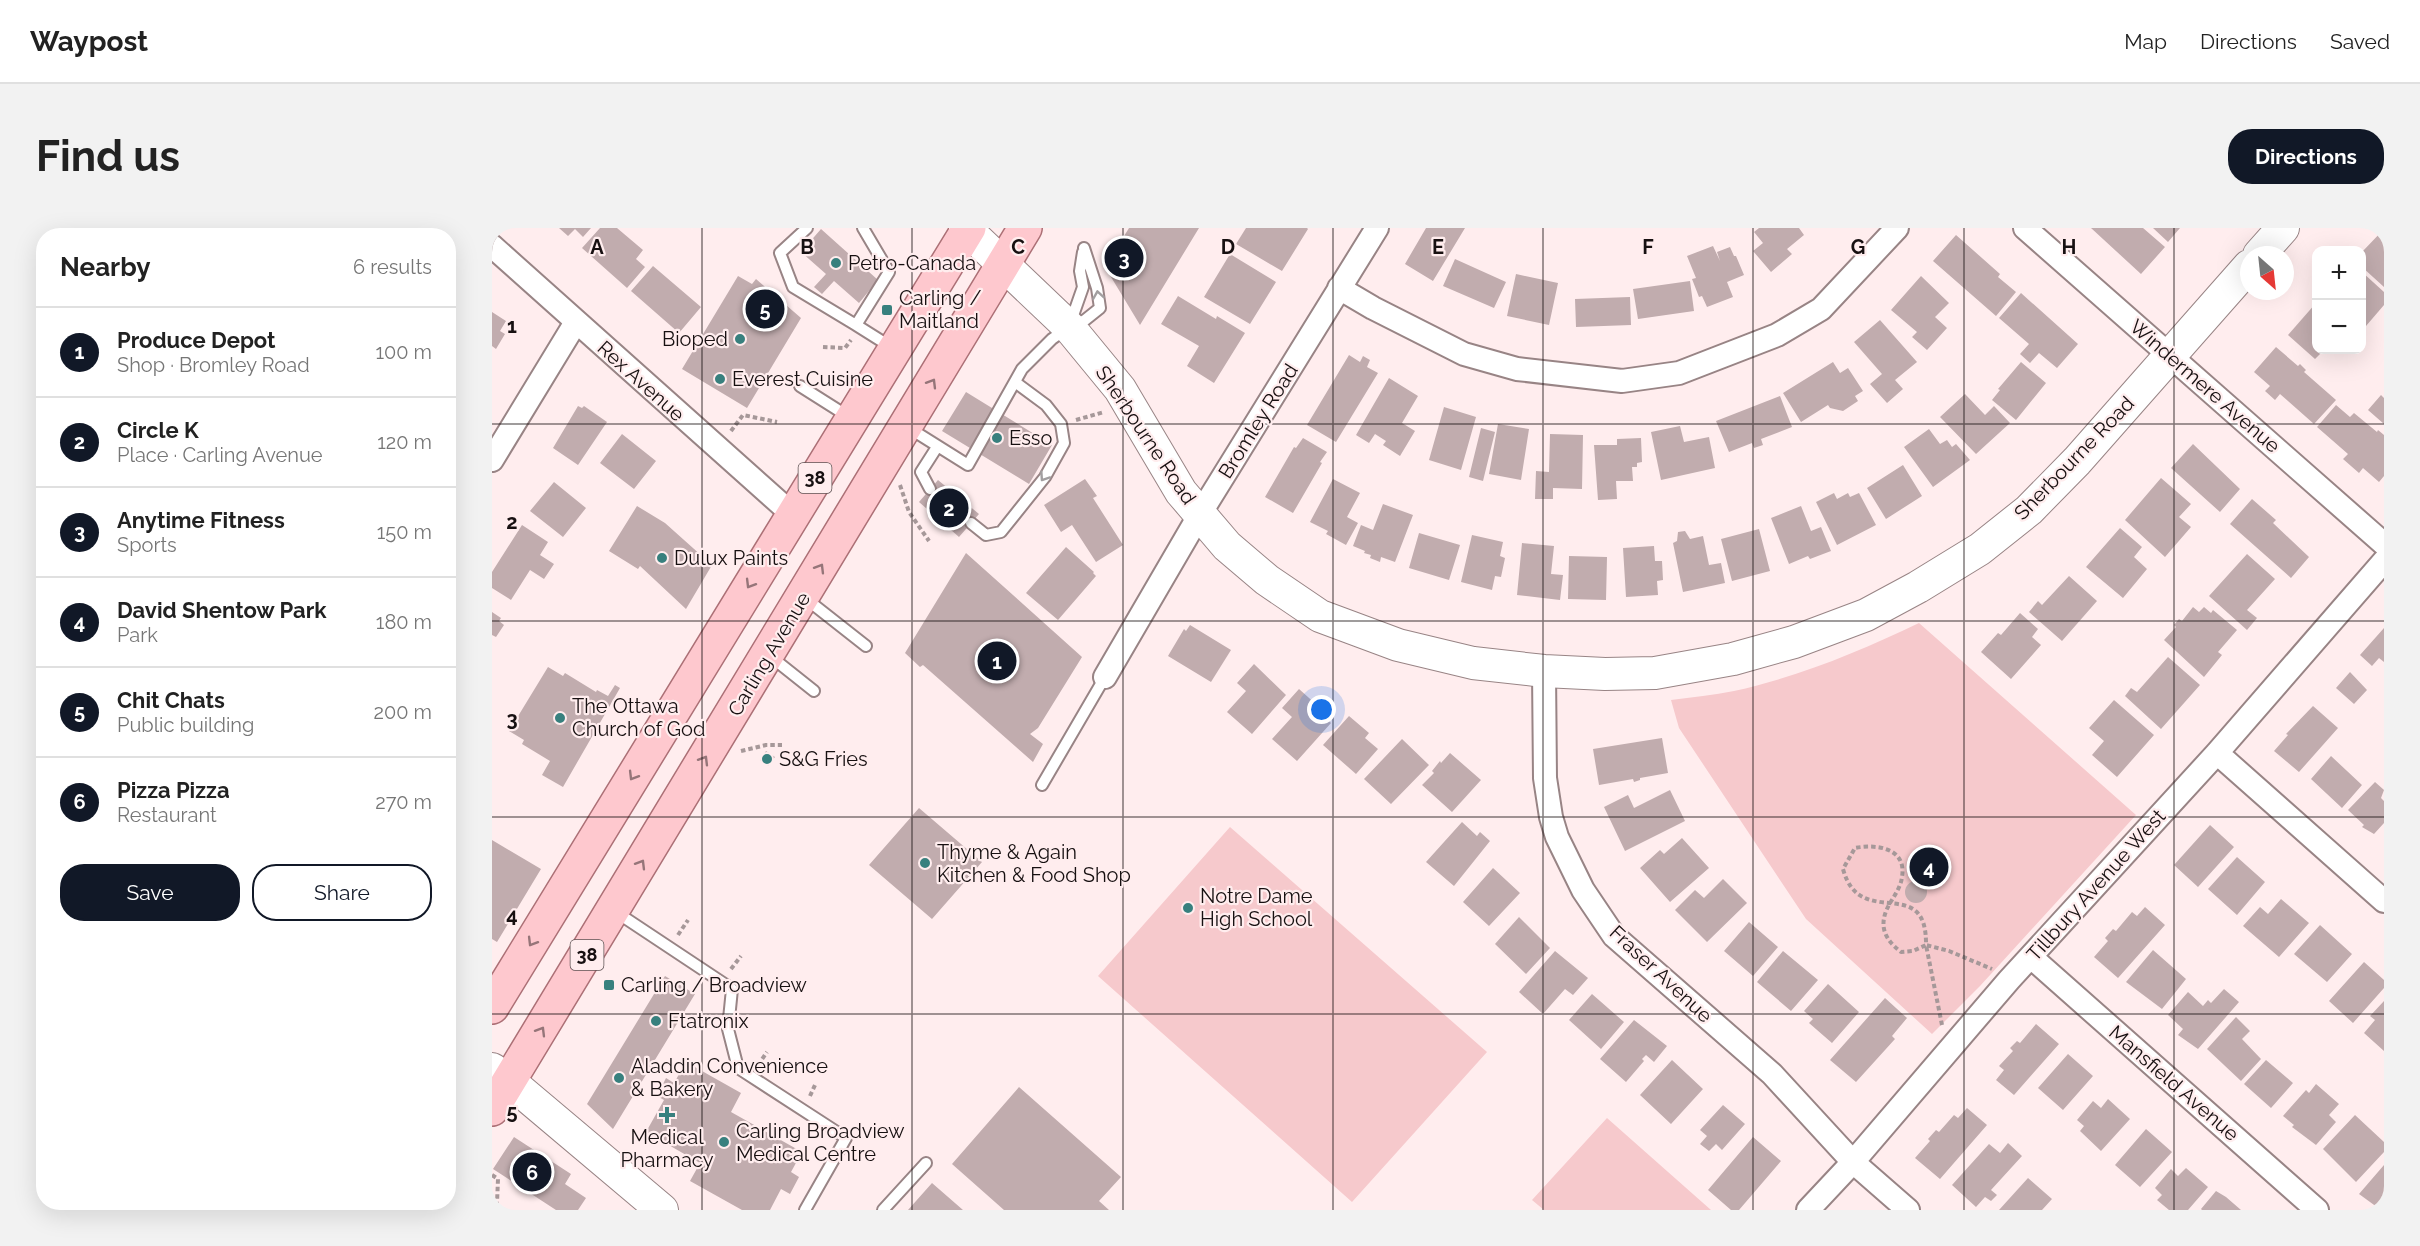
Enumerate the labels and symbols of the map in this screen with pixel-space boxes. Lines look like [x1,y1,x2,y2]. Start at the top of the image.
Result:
text: A [590,235,604,259]
text: B [800,235,814,259]
text: C [1011,235,1025,259]
text: D [1221,235,1235,259]
text: E [1432,235,1444,259]
text: F [1642,235,1654,259]
text: G [1851,235,1865,259]
text: H [2062,235,2076,259]
pin: 3 [1104,236,1144,280]
north arrow [2240,246,2294,300]
place label: Petro-Canada [848,251,976,275]
marker: Petro-Canada [829,256,843,270]
pin: 5 [746,286,784,332]
place label: Carling / Maitland [899,286,982,333]
one-way arrow [1092,291,1104,300]
marker: Carling / Maitland [880,303,894,317]
text: 1 [507,314,517,338]
street label: Windermere Avenue [2125,314,2285,458]
place label: Bioped [662,327,728,351]
marker: Bioped [733,332,747,346]
street label: Rex Avenue [593,336,690,426]
street label: Bromley Road [1213,359,1303,483]
street label: Sherbourne Road [1091,361,1201,509]
place label: Everest Cuisine [732,367,873,391]
marker: Everest Cuisine [713,372,727,386]
one-way arrow [924,379,936,389]
street label: Sherbourne Road [2009,391,2139,525]
place label: Esso [1009,426,1052,450]
marker: Esso [990,431,1004,445]
road number: 38 [798,463,832,493]
one-way arrow [1040,470,1051,481]
pin: 2 [930,486,968,530]
text: 2 [506,510,518,534]
place label: Dulux Paints [674,546,788,570]
marker: Dulux Paints [655,551,669,565]
one-way arrow [813,564,825,574]
one-way arrow [745,578,757,588]
street label: Carling Avenue [723,588,816,720]
pin: 1 [978,638,1016,684]
place label: The Ottawa Church of God [572,694,705,741]
your location [1307,695,1336,724]
text: 3 [506,707,518,731]
marker: The Ottawa Church of God [553,711,567,725]
place label: S&G Fries [779,747,868,771]
marker: S&G Fries [760,752,774,766]
one-way arrow [696,756,708,766]
one-way arrow [629,770,641,780]
street label: Tillbury Avenue West [2022,804,2171,966]
place label: Thyme & Again Kitchen & Food Shop [937,840,1131,887]
pin: 4 [1910,844,1948,890]
marker: Thyme & Again Kitchen & Food Shop [918,856,932,870]
one-way arrow [634,860,645,870]
place label: Notre Dame High School [1200,884,1313,931]
marker: Notre Dame High School [1181,901,1195,915]
text: 4 [506,903,518,927]
street label: Fraser Avenue [1605,920,1717,1028]
one-way arrow [527,936,539,946]
road number: 38 [570,940,604,970]
place label: Carling / Broadview [621,973,807,997]
marker: Carling / Broadview [602,978,616,992]
place label: Ftatronix [668,1009,749,1033]
marker: Ftatronix [649,1014,663,1028]
street label: Mansfield Avenue [2104,1020,2244,1146]
one-way arrow [533,1027,545,1037]
place label: Aladdin Convenience & Bakery [631,1054,828,1101]
marker: Aladdin Convenience & Bakery [612,1071,626,1085]
text: 5 [506,1100,518,1124]
marker: Medical Pharmacy [660,1108,674,1122]
place label: Carling Broadview Medical Centre [736,1119,905,1166]
place label: Medical Pharmacy [621,1125,714,1172]
marker: Carling Broadview Medical Centre [717,1135,731,1149]
pin: 6 [512,1150,552,1194]

